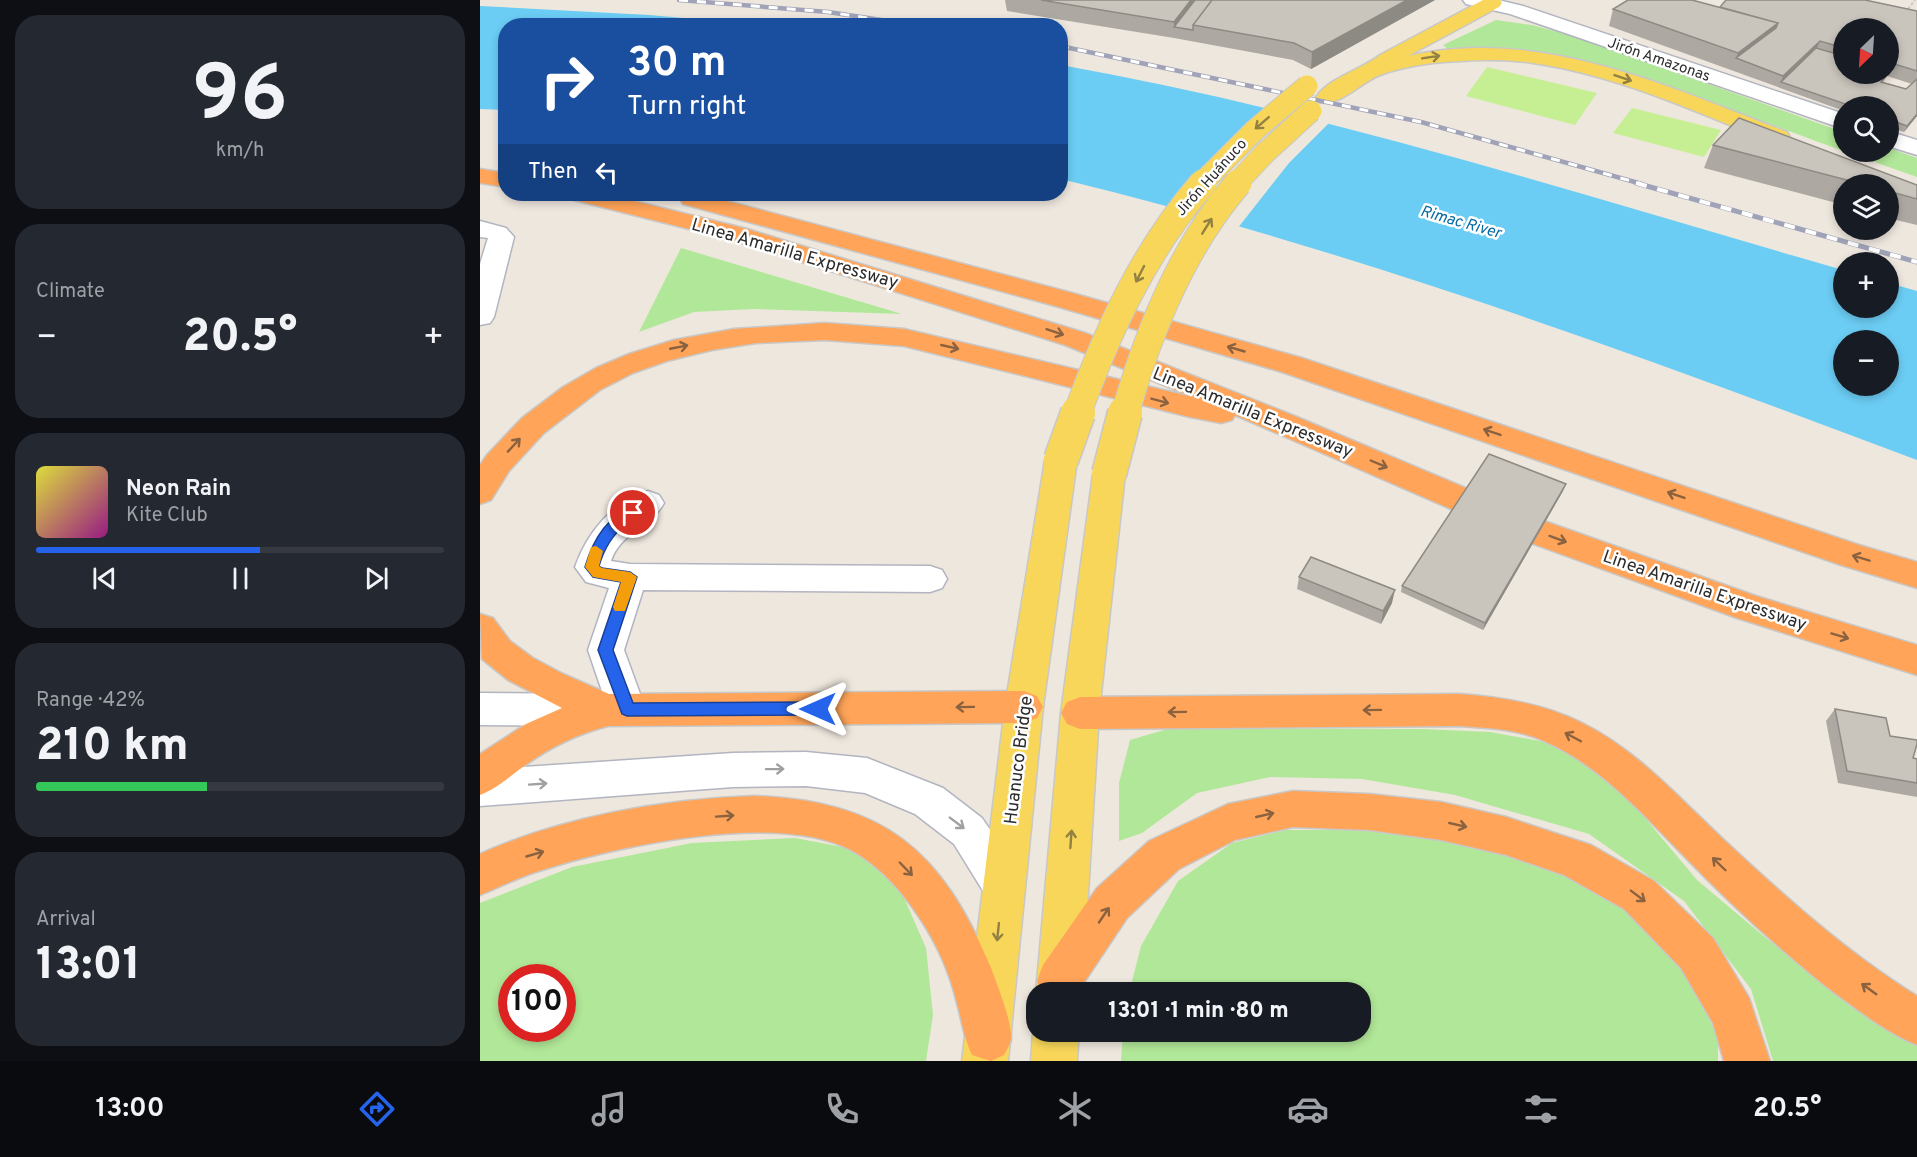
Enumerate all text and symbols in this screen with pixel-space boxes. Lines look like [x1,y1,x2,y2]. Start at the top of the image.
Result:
north arrow [1833,18,1899,84]
map controls [1833,18,1899,396]
street label: Jirón Amazonas [1605,34,1712,87]
text: 30 m [627,38,726,91]
icon: right [528,42,606,120]
text: 96 [192,49,288,148]
one-way arrow [1421,52,1441,63]
one-way arrow [1613,73,1632,84]
text: Turn right [627,90,746,124]
button: search [1833,96,1899,162]
one-way arrow [1254,117,1270,130]
street label: Jirón Huánuco [1172,135,1252,221]
text: km/h [216,138,264,164]
icon: left [590,156,623,189]
text: Then [528,159,578,186]
button: layers [1833,174,1899,240]
water label: Rimac River [1418,202,1505,245]
street label: Linea Amarilla Expressway [688,214,901,295]
one-way arrow [1201,218,1213,235]
button: + [1833,252,1899,318]
one-way arrow [1133,265,1145,283]
text: Climate [36,279,105,305]
text: 20.5° [183,310,297,367]
text: − [36,318,57,360]
text: + [423,318,444,360]
one-way arrow [1045,328,1064,339]
button: − [1833,330,1899,396]
one-way arrow [669,341,689,352]
one-way arrow [941,342,960,354]
one-way arrow [1227,343,1246,354]
street label: Linea Amarilla Expressway [1149,363,1356,464]
one-way arrow [1150,395,1169,407]
one-way arrow [1483,426,1502,437]
one-way arrow [507,437,521,452]
one-way arrow [1369,459,1387,470]
text: Neon Rain [126,476,231,503]
pin [607,487,658,538]
one-way arrow [1667,489,1686,500]
icon: arrive [616,496,649,529]
text: Kite Club [126,503,208,529]
one-way arrow [1549,535,1567,546]
street label: Linea Amarilla Expressway [1600,546,1810,637]
one-way arrow [1852,552,1871,563]
icon: previous [88,562,121,595]
icon: pause [224,562,257,595]
icon: next [360,562,393,595]
one-way arrow [1830,631,1849,642]
position arrow [786,677,850,741]
text: Range · 42% [36,688,145,714]
street label: Huanuco Bridge [1000,695,1039,826]
one-way arrow [956,701,976,713]
one-way arrow [1363,705,1383,716]
one-way arrow [1168,707,1188,718]
text: 210 km [36,719,189,776]
one-way arrow [1564,730,1582,742]
one-way arrow [764,763,784,775]
one-way arrow [528,778,548,789]
one-way arrow [1255,809,1274,820]
one-way arrow [715,810,735,821]
one-way arrow [949,816,965,829]
one-way arrow [1449,820,1468,832]
one-way arrow [1065,829,1076,849]
one-way arrow [525,848,544,859]
one-way arrow [1712,856,1727,871]
one-way arrow [898,862,913,877]
one-way arrow [1630,889,1646,902]
text: Arrival [36,907,96,933]
one-way arrow [1098,907,1110,924]
one-way arrow [992,921,1003,941]
text: 13:01 [36,938,141,995]
speed limit sign: 100 [498,964,576,1042]
one-way arrow [1861,982,1877,995]
text: 13:01 · 1 min · 80 m [1108,998,1289,1025]
icon: directions [356,1088,398,1130]
icon: music [588,1088,630,1130]
icon: phone [821,1088,863,1130]
icon: climate [1054,1088,1096,1130]
icon: car [1287,1088,1329,1130]
icon: filters [1520,1088,1562,1130]
text: 13:00 [95,1092,165,1126]
text: 20.5° [1753,1092,1822,1126]

